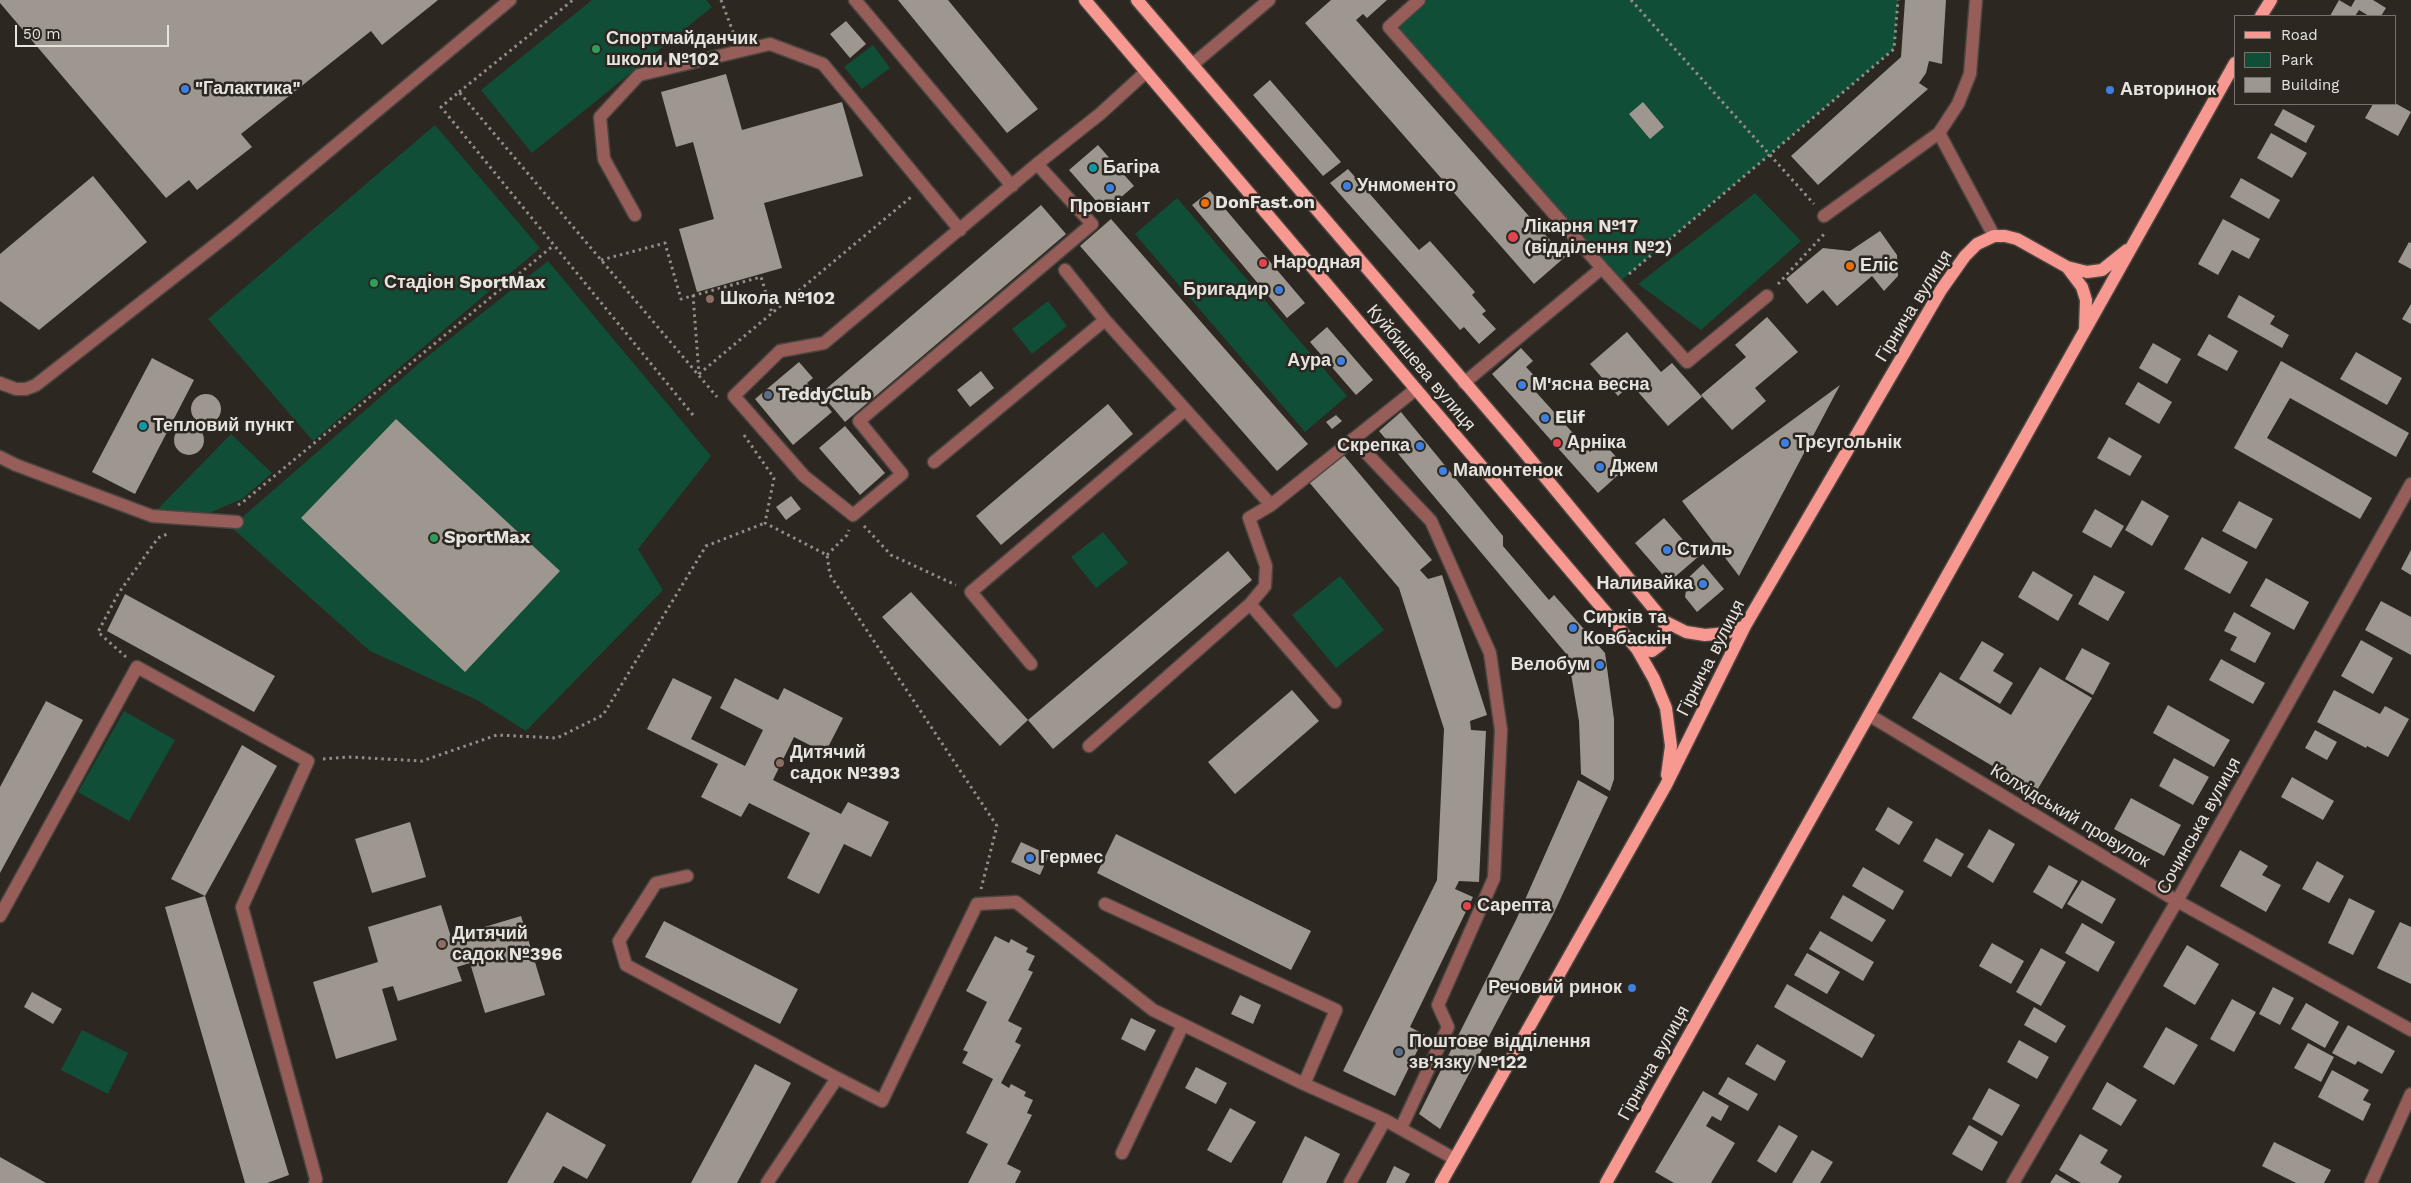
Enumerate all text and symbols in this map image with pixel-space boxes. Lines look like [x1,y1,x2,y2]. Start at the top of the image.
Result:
scale bar [18,15,171,47]
legend [2234,15,2396,105]
text: 50 m [23,25,60,43]
text: Road [2281,26,2318,44]
place label: Спортмайданчик школи №102 [606,28,757,70]
marker: Спортмайданчик школи №102 [590,43,602,55]
text: Park [2281,51,2313,69]
text: Building [2281,76,2339,94]
place label: "Галактика" [195,78,300,100]
place label: Авторинок [2120,79,2216,101]
marker: "Галактика" [179,83,191,95]
marker: Авторинок [2104,84,2116,96]
place label: Багіра [1103,157,1159,179]
marker: Багіра [1087,162,1099,174]
place label: Унмоменто [1357,175,1456,197]
marker: Унмоменто [1341,180,1353,192]
marker: Провіант [1104,182,1116,194]
place label: DonFast.on [1215,192,1315,214]
place label: Провіант [1070,196,1150,218]
marker: DonFast.on [1199,197,1211,209]
place label: Лікарня №17 (відділення №2) [1524,216,1672,258]
marker: Лікарня №17 (відділення №2) [1506,230,1520,244]
street label: Гірнича вулиця [1871,246,1957,366]
place label: Народная [1273,252,1361,274]
place label: Еліс [1860,255,1898,277]
marker: Народная [1257,257,1269,269]
marker: Еліс [1844,260,1856,272]
place label: Стадіон SportMax [384,272,546,294]
marker: Стадіон SportMax [368,277,380,289]
place label: Бригадир [1183,279,1269,301]
marker: Бригадир [1273,284,1285,296]
place label: Школа №102 [720,288,835,310]
marker: Школа №102 [704,293,716,305]
street label: Куйбишева вулиця [1362,300,1480,436]
place label: Аура [1287,350,1331,372]
marker: Аура [1335,355,1347,367]
place label: М'ясна весна [1532,374,1650,396]
marker: М'ясна весна [1516,379,1528,391]
place label: TeddyClub [778,384,872,406]
marker: TeddyClub [762,389,774,401]
place label: Elif [1555,407,1585,429]
marker: Elif [1539,412,1551,424]
place label: Тепловий пункт [153,415,294,437]
marker: Тепловий пункт [137,420,149,432]
place label: Арніка [1567,432,1626,454]
place label: Трєугольнік [1795,432,1901,454]
place label: Скрепка [1337,435,1410,457]
marker: Арніка [1551,437,1563,449]
marker: Трєугольнік [1779,437,1791,449]
marker: Скрепка [1414,440,1426,452]
place label: Джем [1610,456,1658,478]
place label: Мамонтенок [1453,460,1563,482]
marker: Джем [1594,461,1606,473]
marker: Мамонтенок [1437,465,1449,477]
place label: SportMax [444,527,530,549]
marker: SportMax [428,532,440,544]
place label: Стиль [1677,539,1732,561]
marker: Стиль [1661,544,1673,556]
place label: Наливайка [1597,573,1693,595]
marker: Наливайка [1697,578,1709,590]
street label: Гірнича вулиця [1672,596,1750,720]
place label: Сирків та Ковбаскін [1583,607,1672,650]
marker: Сирків та Ковбаскін [1567,622,1579,634]
place label: Велобум [1511,654,1590,676]
marker: Велобум [1594,659,1606,671]
place label: Дитячий садок №393 [790,742,900,784]
street label: Сочинська вулиця [2152,754,2246,898]
marker: Дитячий садок №393 [774,757,786,769]
street label: Колхідський провулок [1986,760,2154,872]
place label: Гермес [1040,847,1103,869]
marker: Гермес [1024,852,1036,864]
place label: Сарепта [1477,895,1551,917]
marker: Сарепта [1461,900,1473,912]
place label: Дитячий садок №396 [452,923,563,966]
marker: Дитячий садок №396 [436,938,448,950]
place label: Речовий ринок [1488,977,1622,999]
marker: Речовий ринок [1626,982,1638,994]
street label: Гірнича вулиця [1614,1002,1694,1124]
place label: Поштове відділення зв'язку №122 [1409,1031,1591,1074]
marker: Поштове відділення зв'язку №122 [1393,1046,1405,1058]

